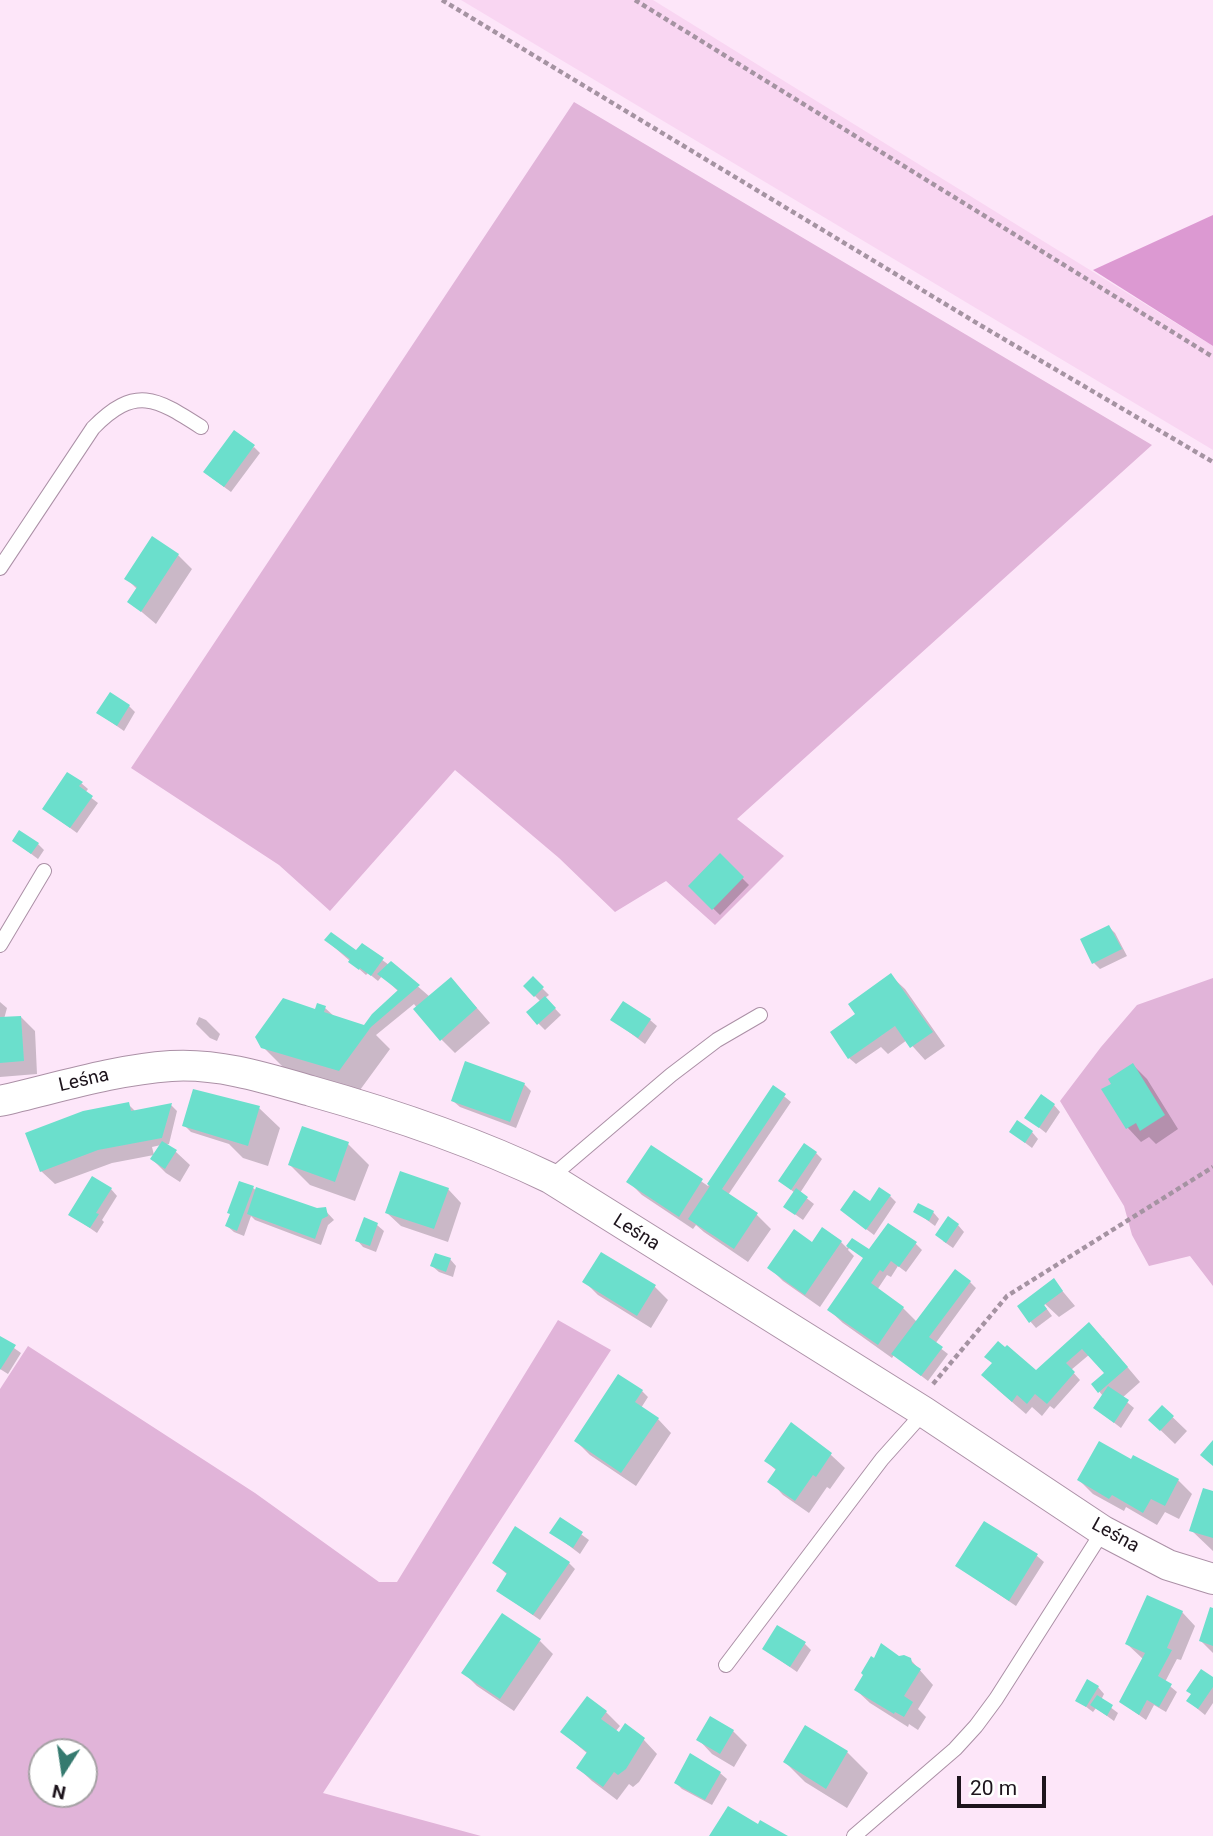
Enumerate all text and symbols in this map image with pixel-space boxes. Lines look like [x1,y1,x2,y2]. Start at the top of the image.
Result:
street label: Leśna [57,1064,111,1098]
street label: Leśna [608,1210,664,1256]
street label: Leśna [1087,1514,1143,1558]
north arrow [28,1738,98,1808]
scale bar [961,1762,1050,1806]
text: 20 m [970,1776,1017,1800]
text: N [50,1779,68,1805]

